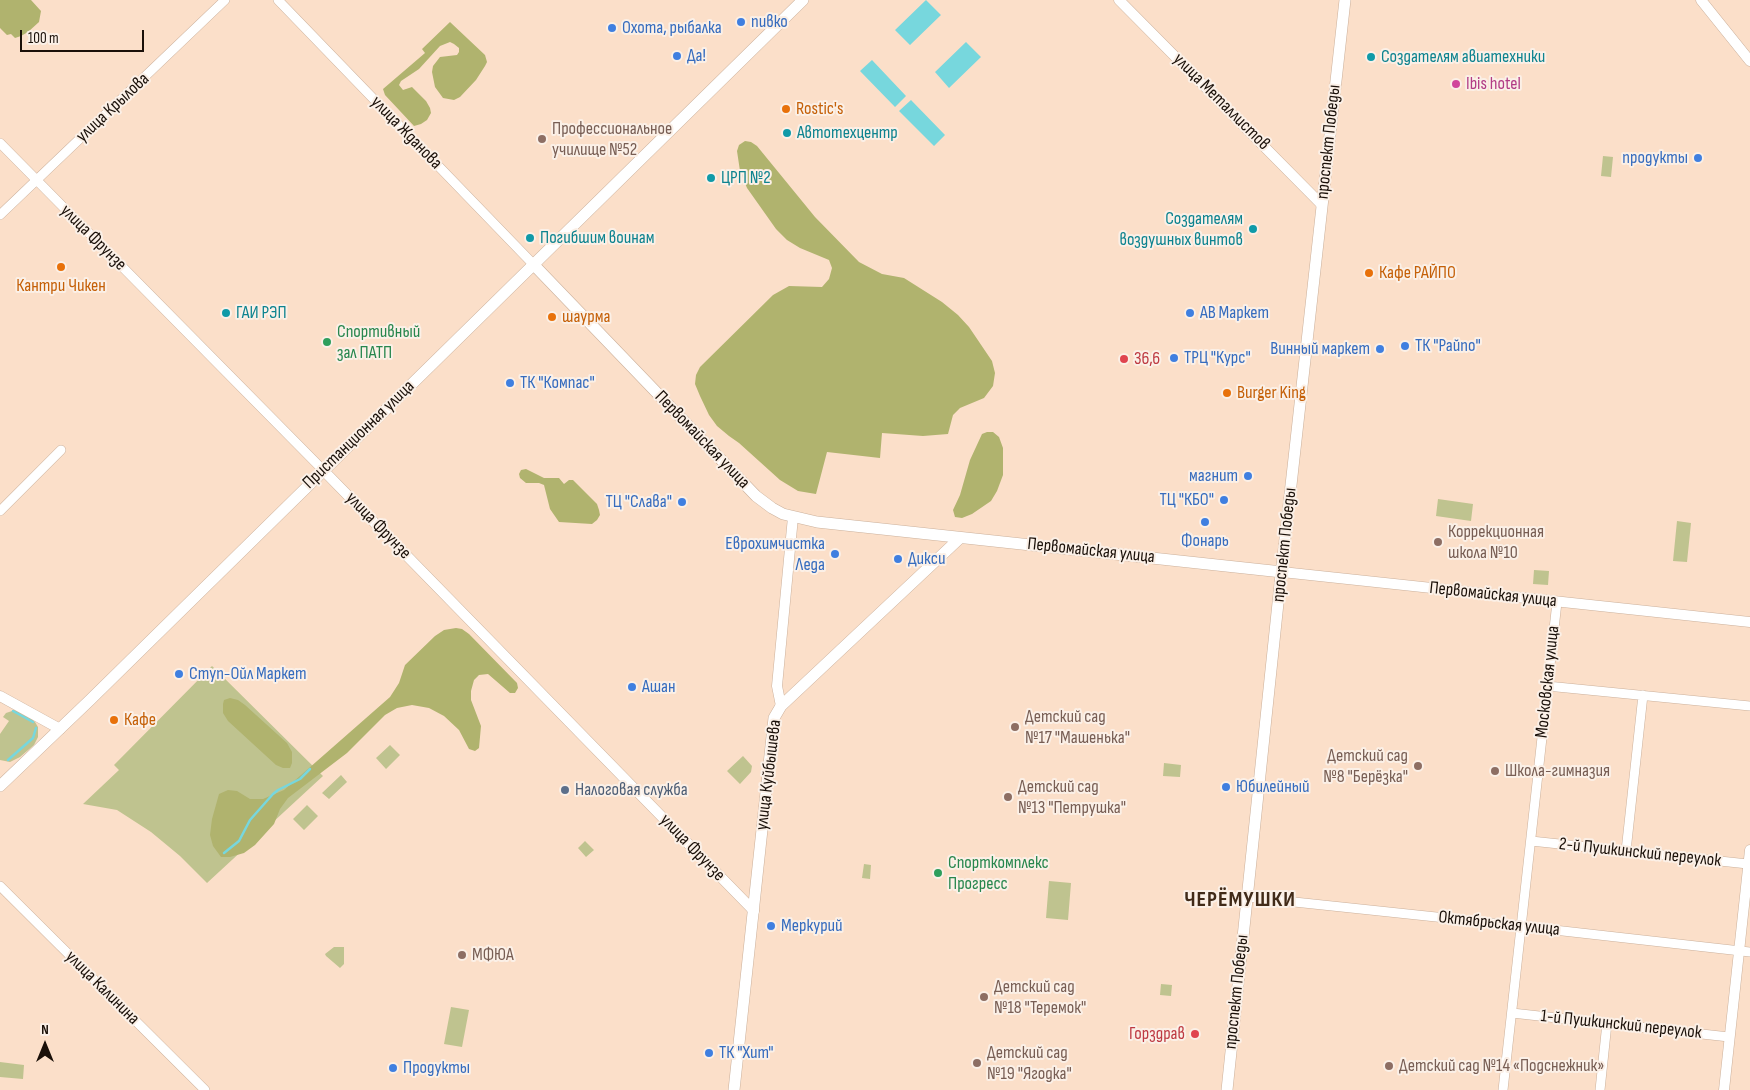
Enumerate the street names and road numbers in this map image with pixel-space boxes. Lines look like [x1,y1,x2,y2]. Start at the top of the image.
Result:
street label: улица Металлистов [1168,49,1274,155]
street label: улица Крылова [72,69,154,147]
street label: проспект Победы [1312,84,1346,200]
street label: улица Жданова [366,92,446,174]
street label: улица Фрунзе [55,200,131,276]
street label: Пристанционная улица [299,376,419,494]
street label: Первомайская улица [650,386,754,494]
street label: проспект Победы [1268,487,1302,603]
street label: улица Фрунзе [341,488,415,564]
street label: Первомайская улица [1026,534,1156,568]
street label: Первомайская улица [1428,578,1558,612]
street label: Московская улица [1531,625,1565,739]
street label: улица Куйбышева [752,719,786,831]
street label: улица Фрунзе [655,810,729,886]
street label: 2-й Пушкинский переулок [1558,834,1722,872]
street label: Октябрьская улица [1437,907,1561,941]
street label: проспект Победы [1220,934,1254,1050]
street label: улица Калинина [60,946,144,1030]
street label: 1-й Пушкинский переулок [1540,1006,1702,1044]

